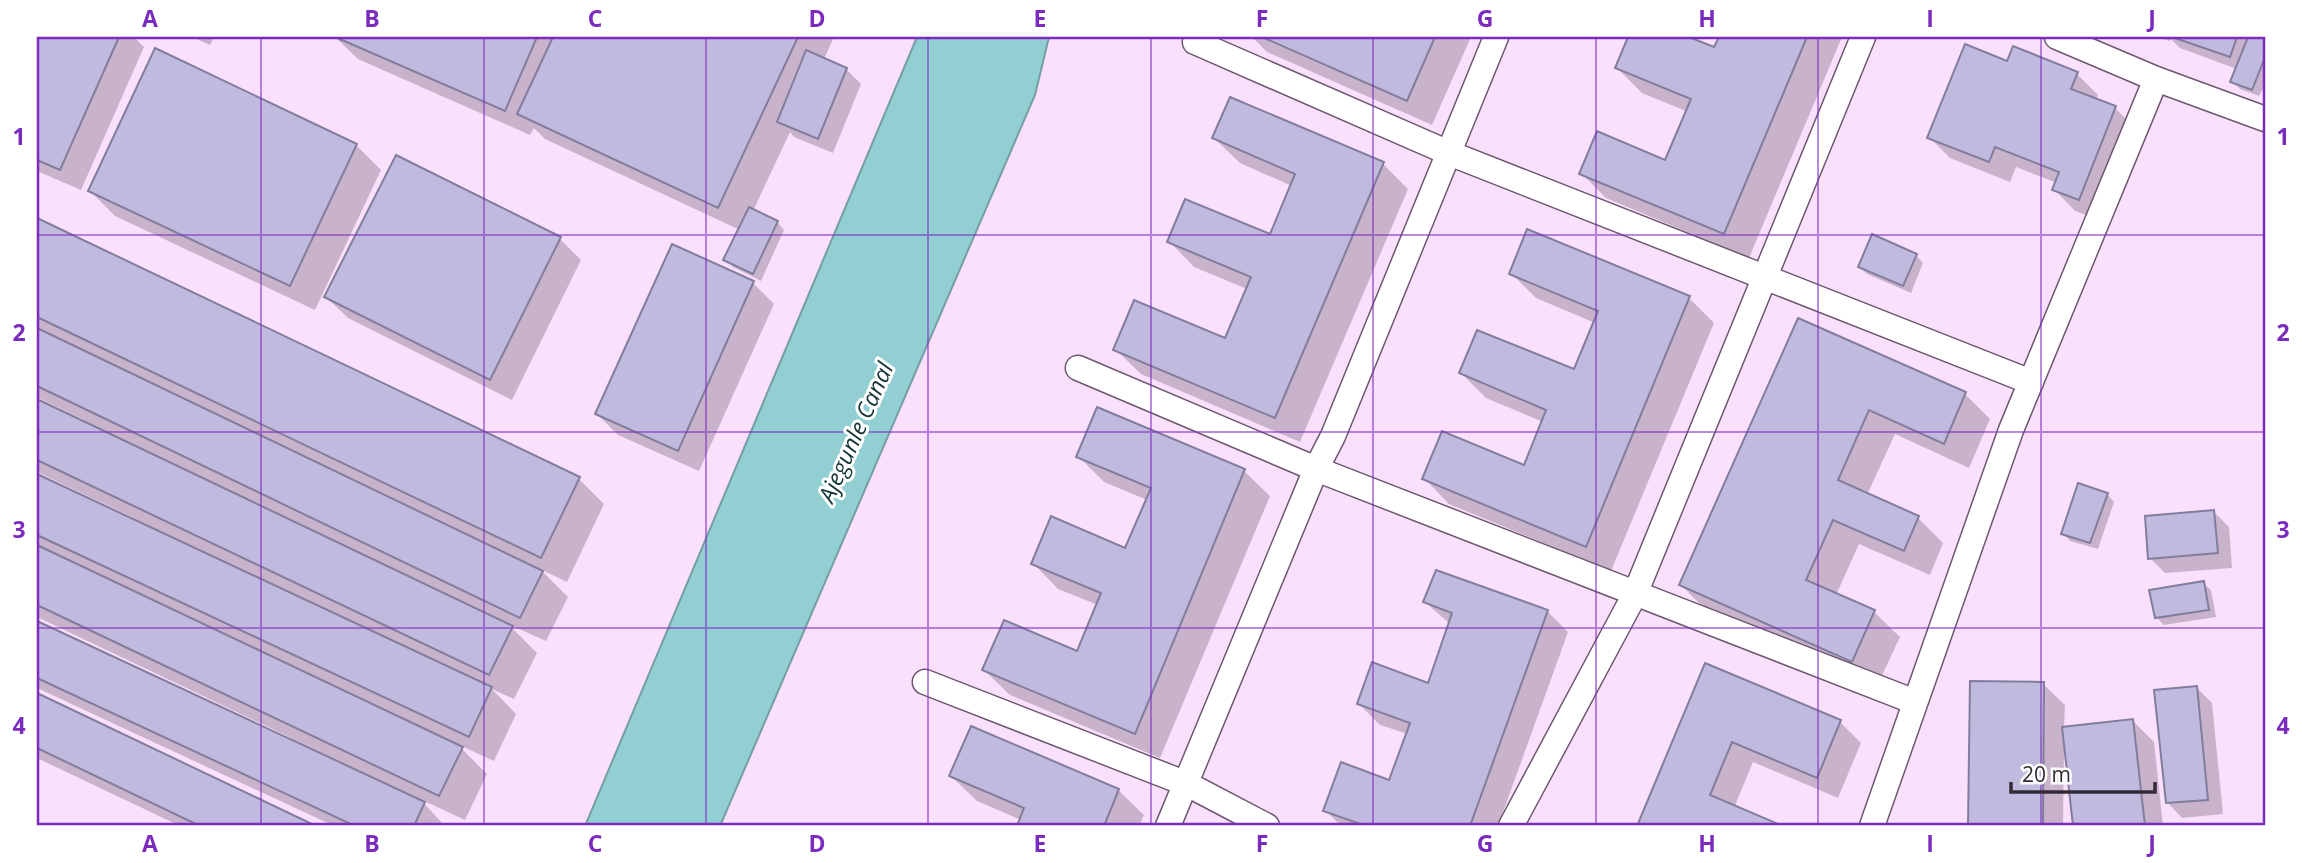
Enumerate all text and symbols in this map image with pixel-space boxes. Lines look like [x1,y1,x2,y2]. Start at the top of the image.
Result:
text: A [142,2,158,34]
text: B [364,2,380,34]
text: C [588,2,602,34]
text: D [808,2,826,34]
text: E [1034,2,1046,34]
text: F [1256,2,1268,34]
text: G [1477,2,1493,34]
text: H [1698,2,1716,34]
text: I [1926,2,1934,34]
text: J [2146,2,2156,34]
text: 1 [12,120,26,152]
text: 1 [2276,120,2290,152]
text: 2 [12,316,26,348]
text: 2 [2276,316,2290,348]
water label: Ajegunle Canal [809,356,901,509]
text: 3 [12,513,26,545]
text: 3 [2276,513,2290,545]
text: 4 [12,709,26,741]
text: 4 [2276,709,2290,741]
scale bar [2011,751,2155,795]
text: 20 m [2022,760,2071,788]
text: A [142,827,158,859]
text: B [364,827,380,859]
text: C [588,827,602,859]
text: D [808,827,826,859]
text: E [1034,827,1046,859]
text: F [1256,827,1268,859]
text: G [1477,827,1493,859]
text: H [1698,827,1716,859]
text: I [1926,827,1934,859]
text: J [2146,827,2156,859]

